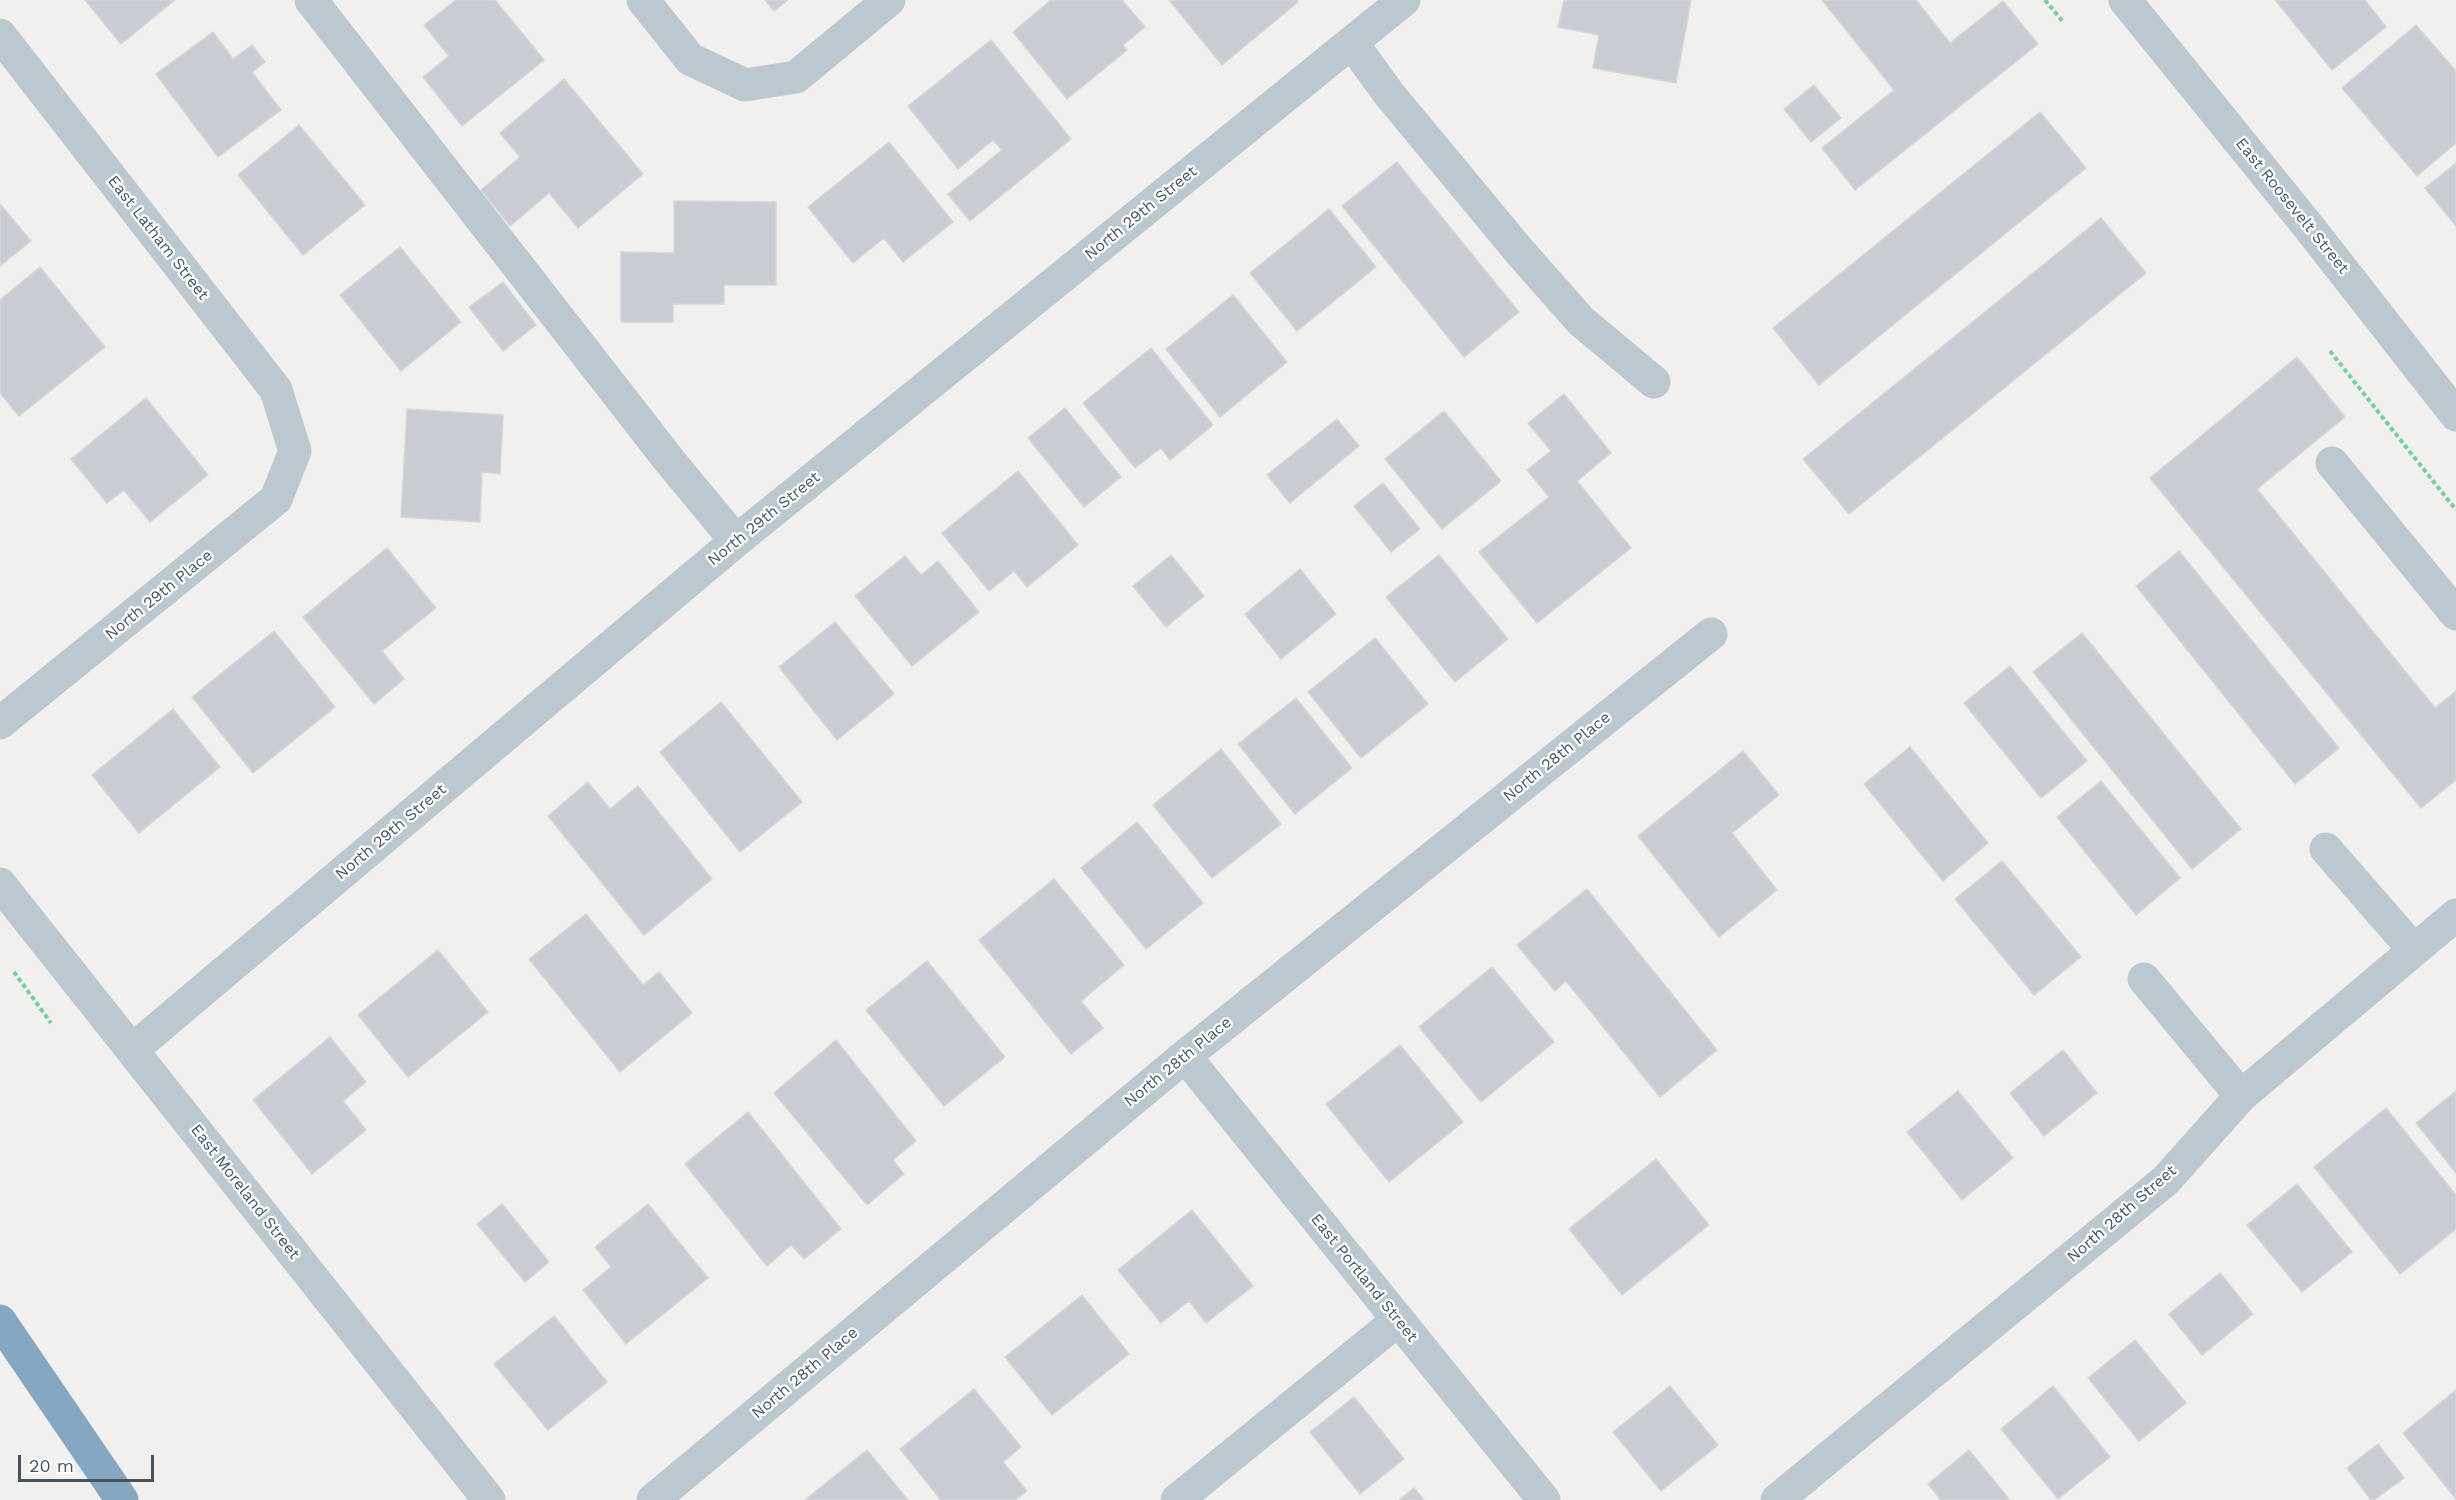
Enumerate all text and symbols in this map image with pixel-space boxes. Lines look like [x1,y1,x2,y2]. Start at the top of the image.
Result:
street label: East Roosevelt Street [2231,134,2353,278]
street label: North 29th Street [1081,162,1201,264]
street label: East Latham Street [103,172,213,304]
street label: North 29th Street [704,468,824,570]
street label: North 29th Place [101,546,217,644]
street label: North 28th Place [1499,708,1615,806]
street label: North 29th Street [332,780,450,884]
street label: North 28th Place [1120,1013,1236,1111]
street label: East Moreland Street [186,1121,304,1263]
street label: North 28th Street [2063,1161,2181,1267]
street label: East Portland Street [1306,1210,1422,1346]
street label: North 28th Place [748,1323,862,1423]
scale bar [21,1443,158,1481]
text: 20 m [29,1455,74,1476]

